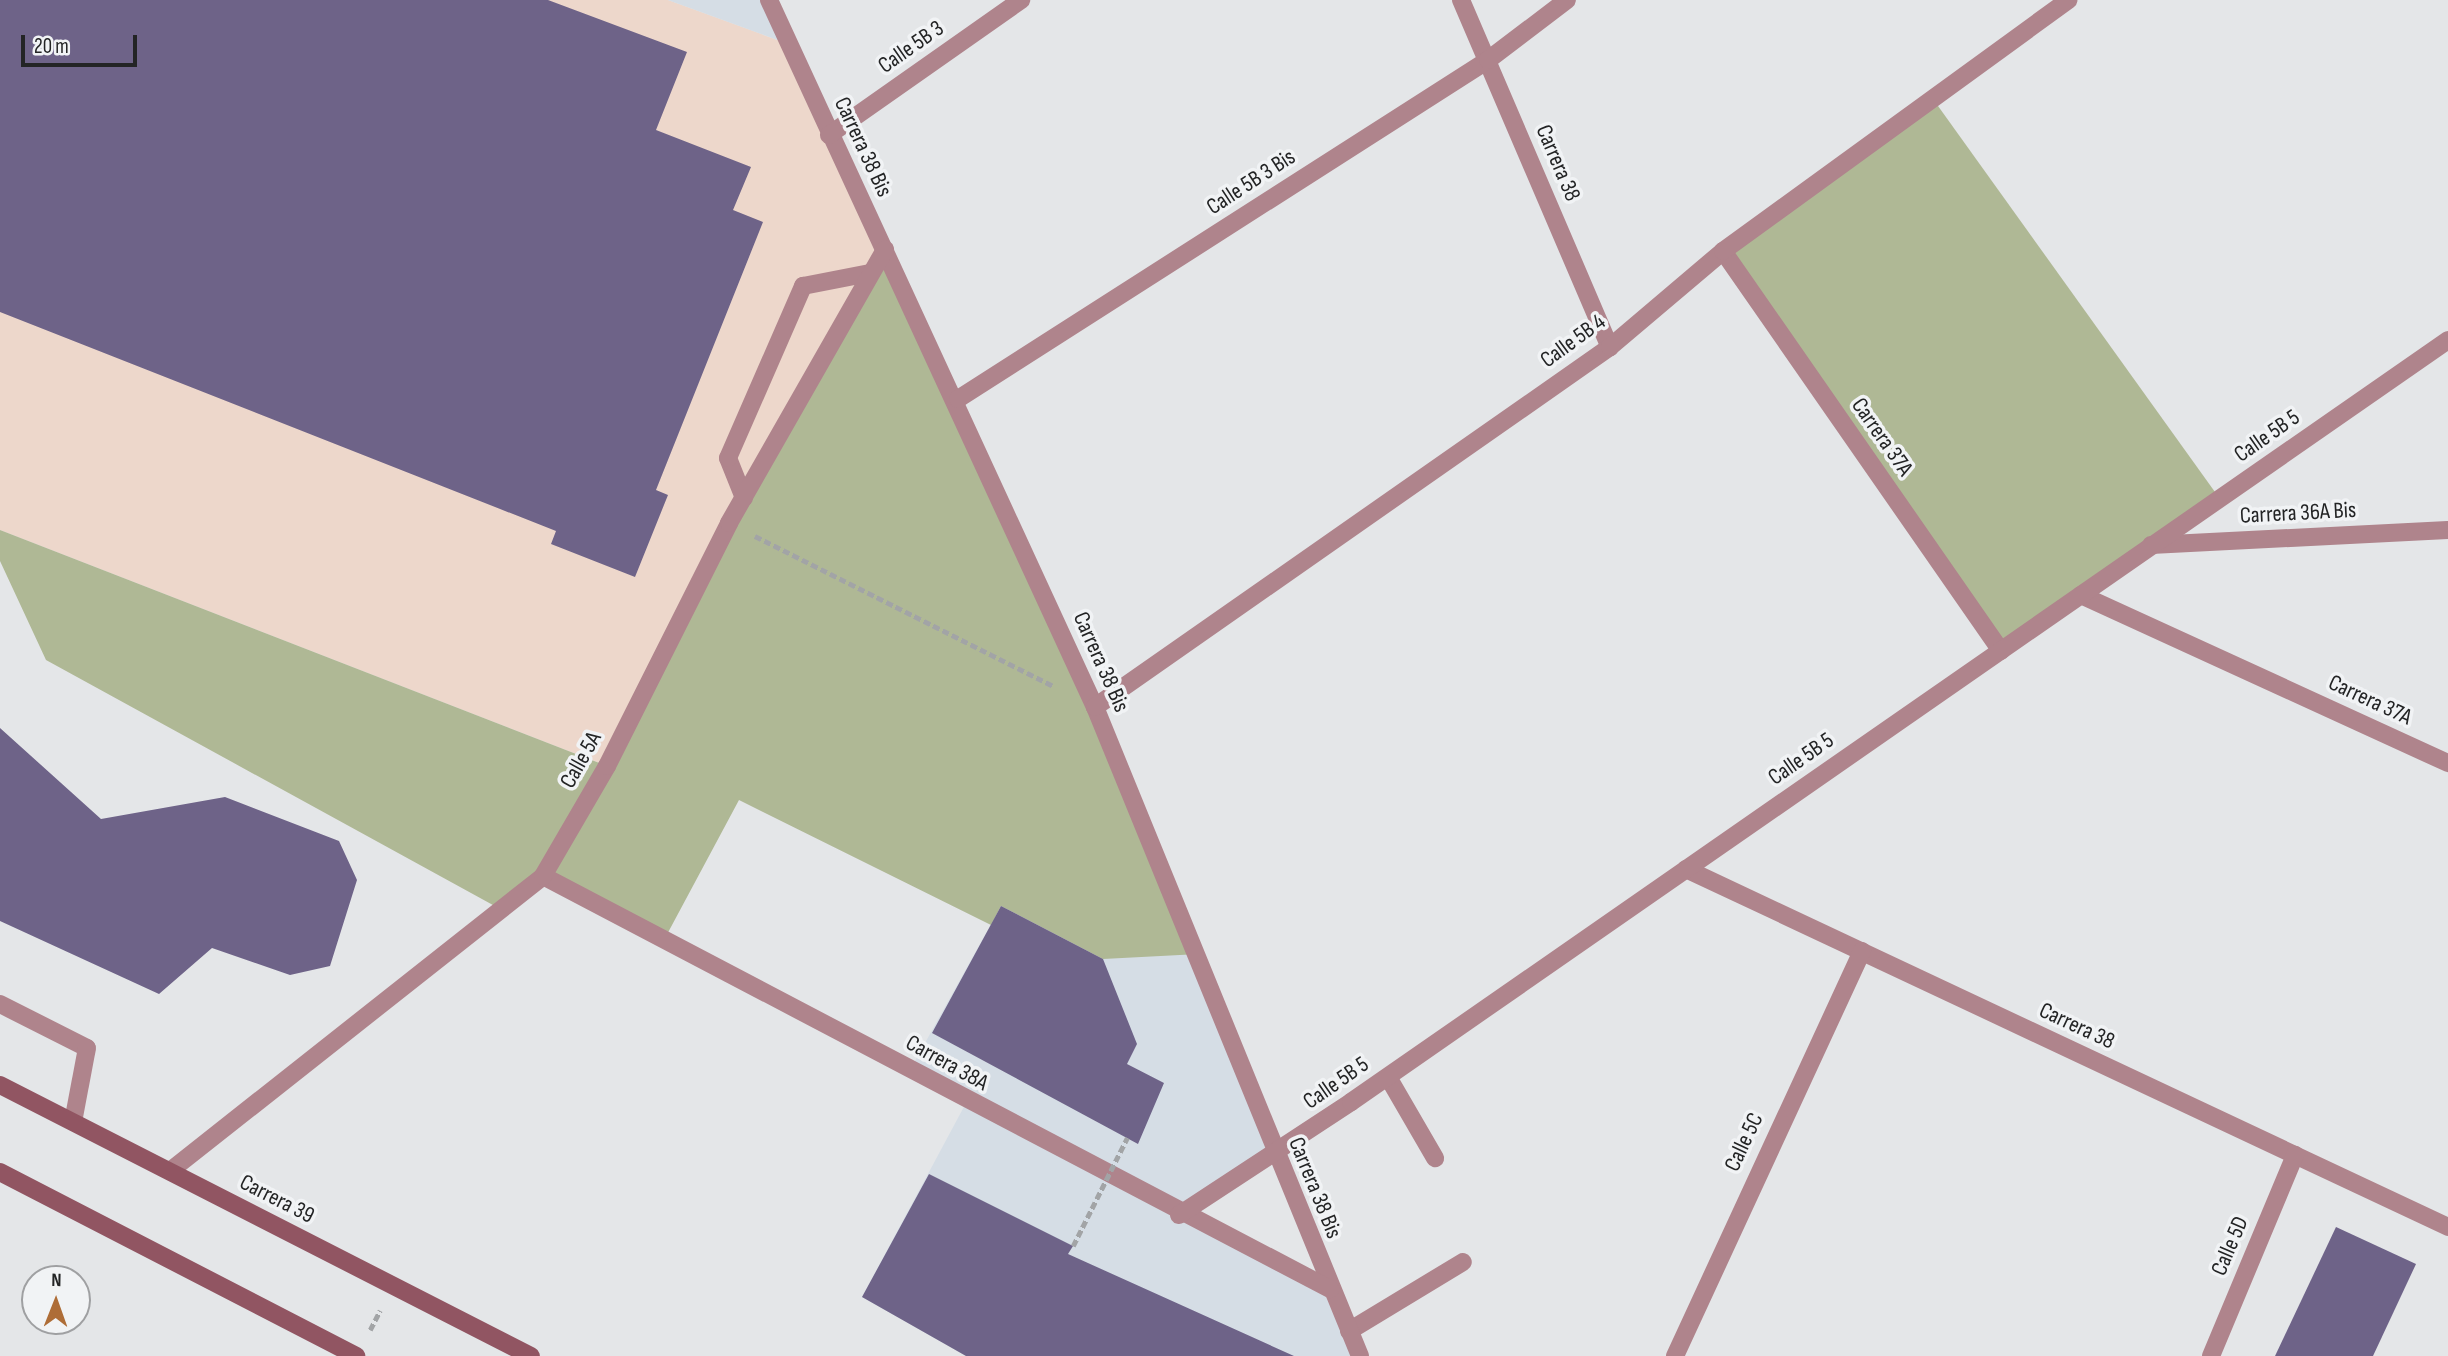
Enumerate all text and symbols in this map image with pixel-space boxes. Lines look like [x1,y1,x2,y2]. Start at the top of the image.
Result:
street label: Calle 5B 3 [873,15,949,79]
scale bar [24,21,140,65]
text: 20 m [34,34,69,59]
street label: Carrera 38 Bis [828,93,898,201]
street label: Carrera 38 [1530,121,1586,205]
street label: Calle 5B 3 Bis [1201,143,1301,221]
street label: Calle 5B 4 [1535,308,1611,374]
street label: Carrera 37A [1845,393,1919,481]
street label: Calle 5B 5 [2229,404,2305,468]
street label: Carrera 36A Bis [2239,496,2357,530]
street label: Carrera 38 Bis [1067,608,1135,716]
street label: Carrera 37A [2324,669,2416,731]
street label: Calle 5A [554,727,608,793]
street label: Calle 5B 5 [1763,727,1839,791]
street label: Carrera 38 [2035,997,2119,1055]
street label: Carrera 38A [901,1029,993,1097]
street label: Calle 5B 5 [1298,1051,1374,1115]
street label: Calle 5C [1719,1108,1769,1176]
street label: Carrera 38 Bis [1282,1133,1348,1243]
street label: Carrera 39 [235,1168,319,1230]
street label: Calle 5D [2205,1212,2255,1280]
north arrow [21,1265,91,1335]
text: N [51,1269,62,1292]

